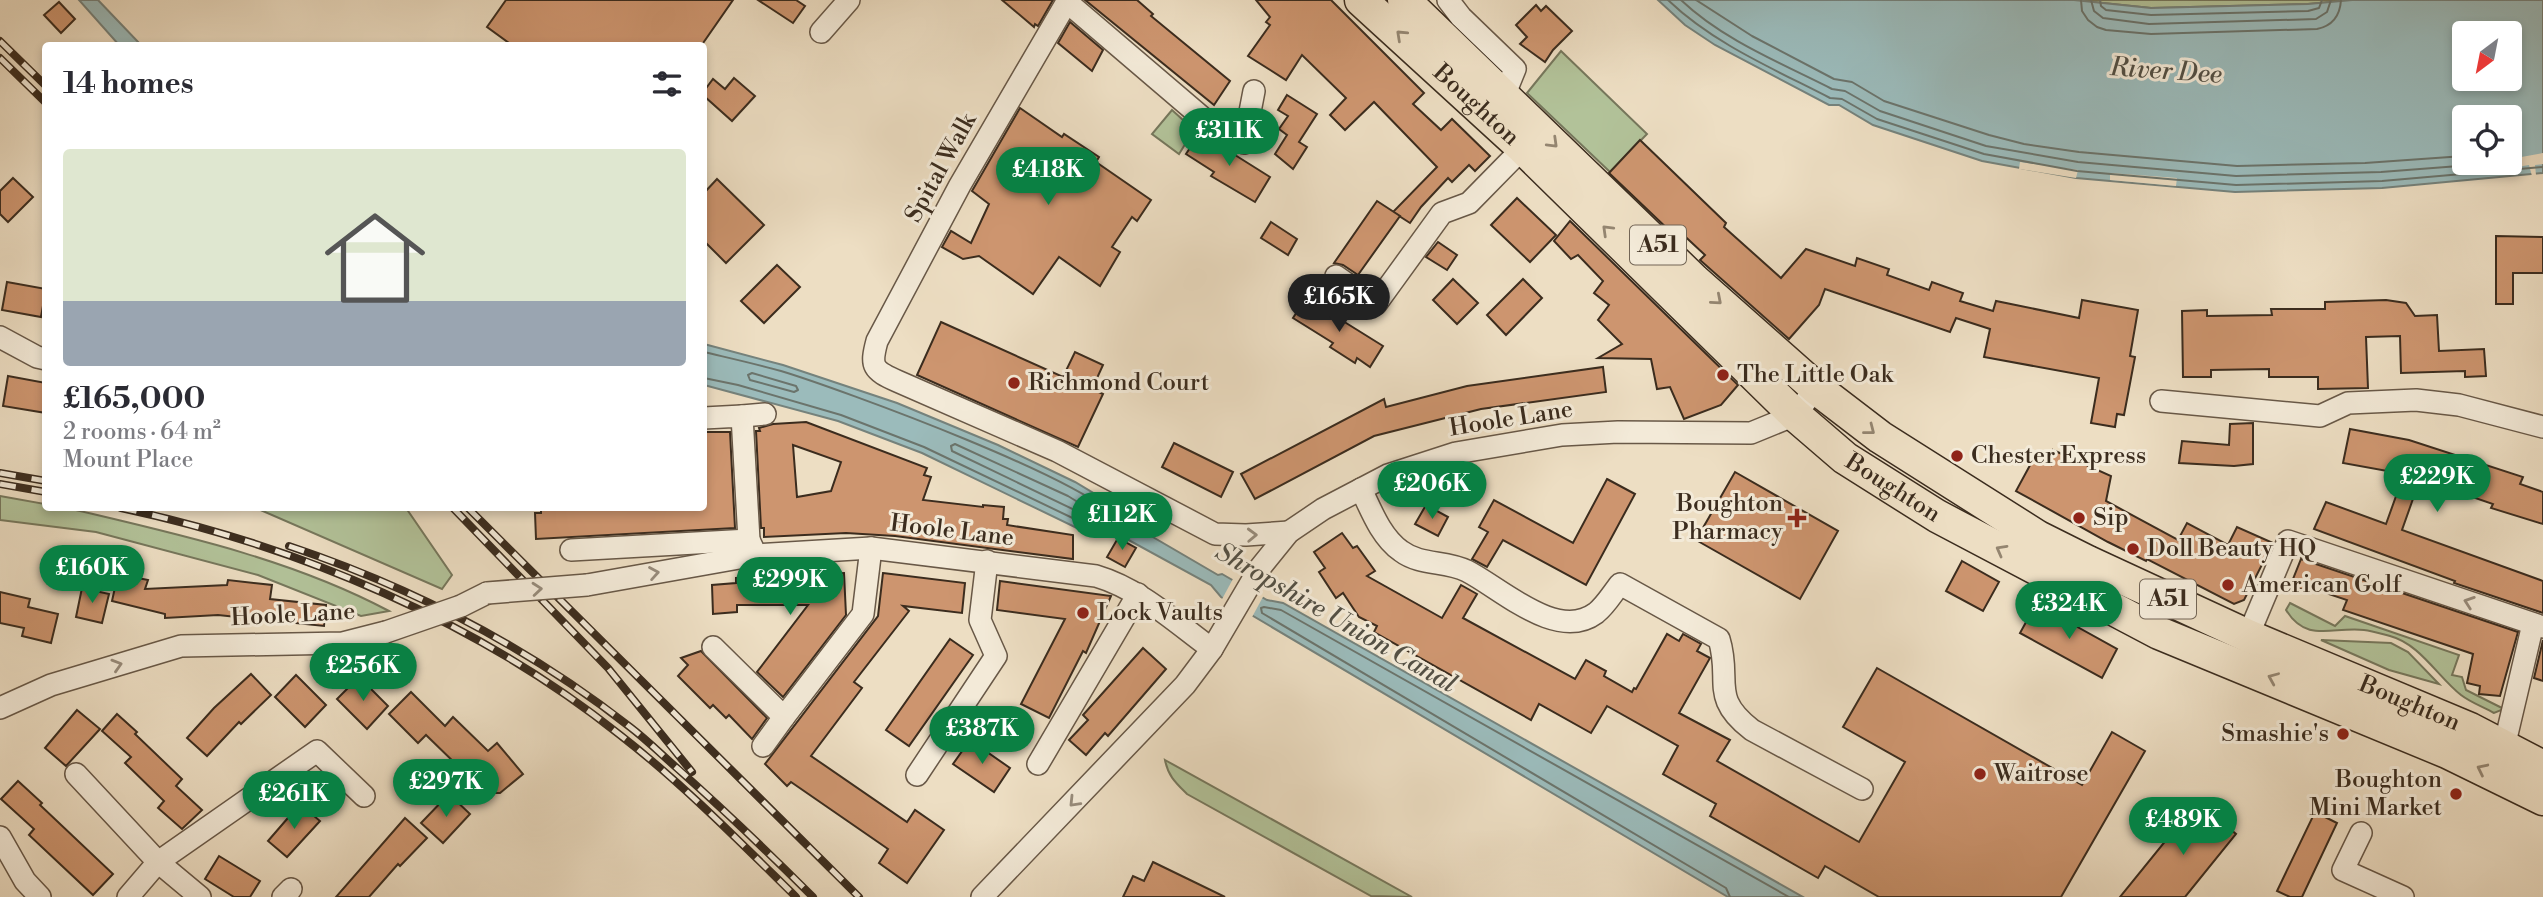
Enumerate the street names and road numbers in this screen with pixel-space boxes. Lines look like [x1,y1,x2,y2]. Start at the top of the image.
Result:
street label: Boughton [1426,57,1526,152]
street label: Spital Walk [899,107,984,228]
road number: A51 [1630,226,1686,264]
street label: Hoole Lane [1447,394,1575,444]
street label: Boughton [1839,446,1946,529]
street label: Hoole Lane [888,509,1016,553]
road number: A51 [2140,580,2196,618]
street label: Hoole Lane [230,597,356,633]
street label: Boughton [2354,669,2465,738]

